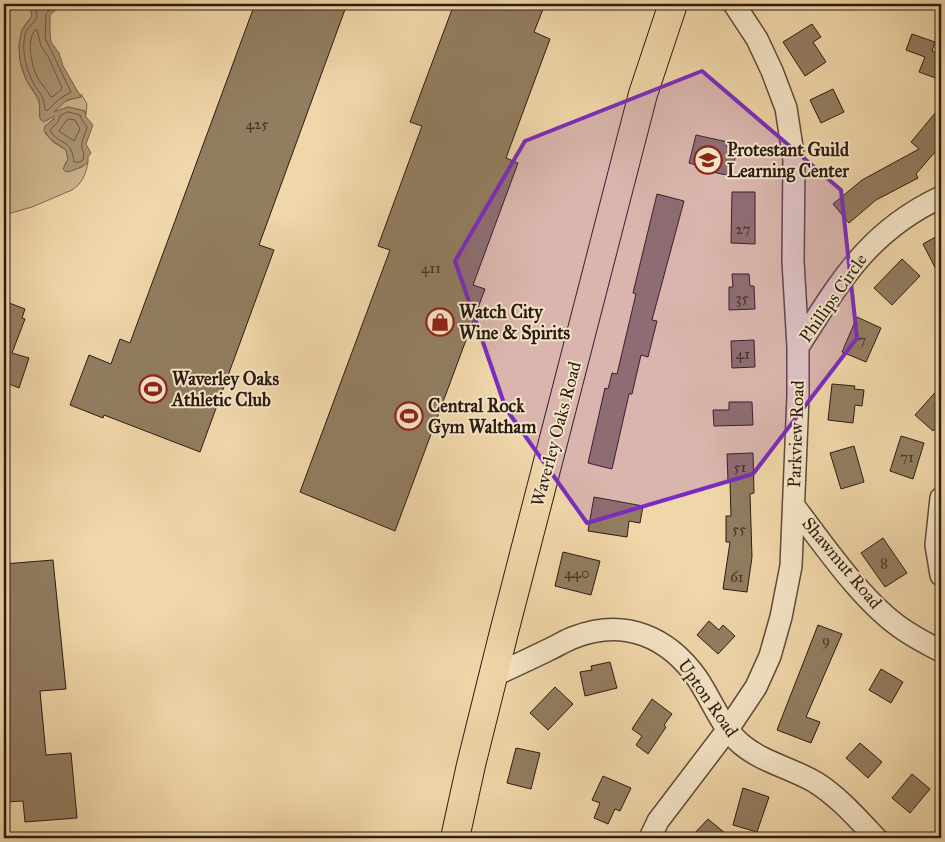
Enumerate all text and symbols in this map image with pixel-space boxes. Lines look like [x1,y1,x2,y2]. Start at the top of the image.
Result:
house number: 425 [246,115,268,133]
place label: Protestant Guild Learning Center [727,139,850,183]
school or university icon: Protestant Guild Learning Center [693,145,723,175]
house number: 27 [736,220,751,238]
street label: Phillips Circle [794,249,872,347]
house number: 411 [421,259,441,277]
house number: 35 [736,289,749,307]
place label: Watch City Wine & Spirits [459,301,571,345]
shop icon: Watch City Wine & Spirits [425,307,455,337]
house number: 7 [858,331,866,349]
house number: 41 [736,345,750,363]
street label: Waverley Oaks Road [526,359,586,509]
place label: Waverley Oaks Athletic Club [171,368,279,411]
sports icon: Waverley Oaks Athletic Club [138,374,168,404]
street label: Parkview Road [783,380,809,488]
place label: Central Rock Gym Waltham [428,395,537,439]
sports icon: Central Rock Gym Waltham [394,401,424,431]
house number: 71 [900,448,914,466]
house number: 51 [734,458,747,476]
street label: Shawmut Road [797,513,887,613]
house number: 55 [732,520,746,538]
house number: 8 [880,554,888,572]
house number: 440 [564,564,590,582]
house number: 61 [730,568,744,586]
house number: 9 [822,631,830,649]
street label: Upton Road [673,655,743,741]

